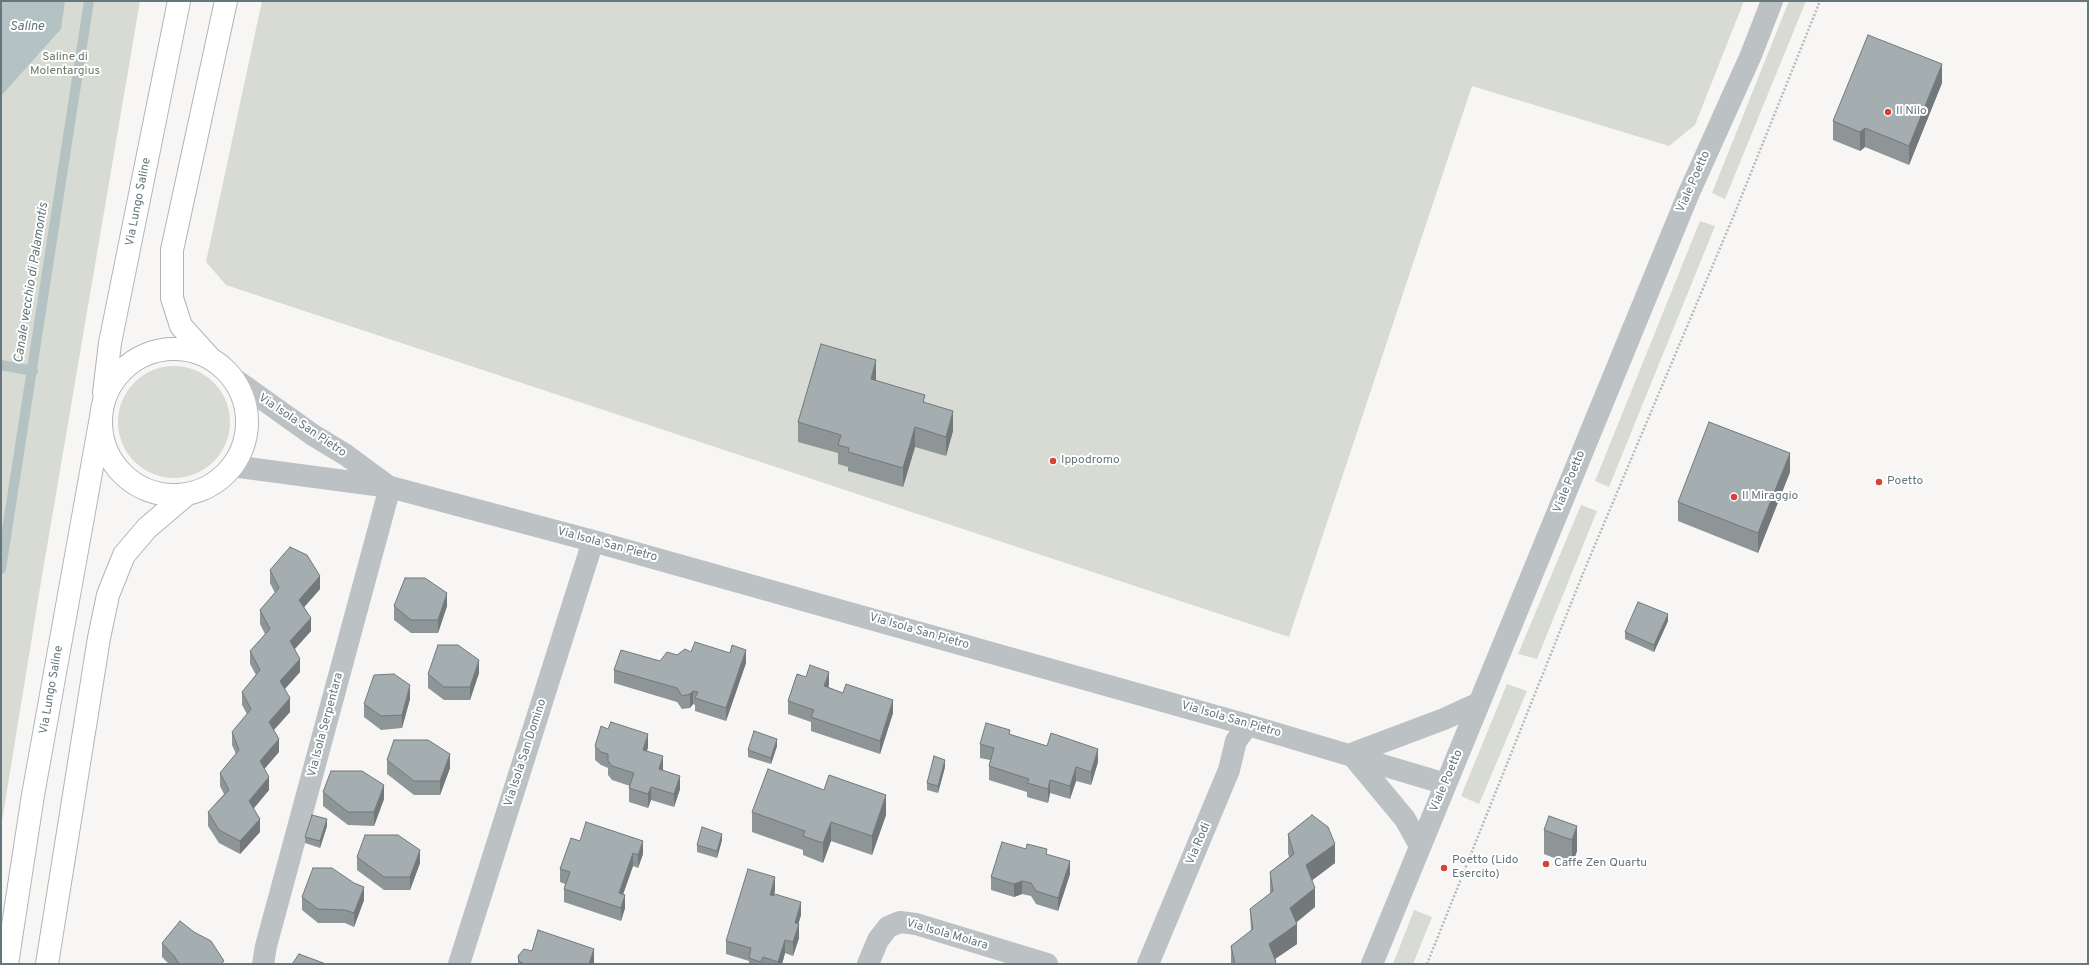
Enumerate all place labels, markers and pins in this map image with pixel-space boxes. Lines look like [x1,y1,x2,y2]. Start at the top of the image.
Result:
place label: Il Nilo [1896,105,1927,119]
marker: Il Nilo [1883,107,1893,117]
place label: Ippodromo [1061,454,1120,468]
marker: Ippodromo [1048,456,1058,466]
place label: Poetto [1887,475,1923,489]
marker: Poetto [1874,477,1884,487]
place label: Il Miraggio [1742,490,1798,504]
marker: Il Miraggio [1729,492,1739,502]
place label: Poetto (Lido Esercito) [1452,854,1518,882]
place label: Caffe Zen Quartu [1554,857,1647,871]
marker: Caffe Zen Quartu [1541,859,1551,869]
marker: Poetto (Lido Esercito) [1439,863,1449,873]

